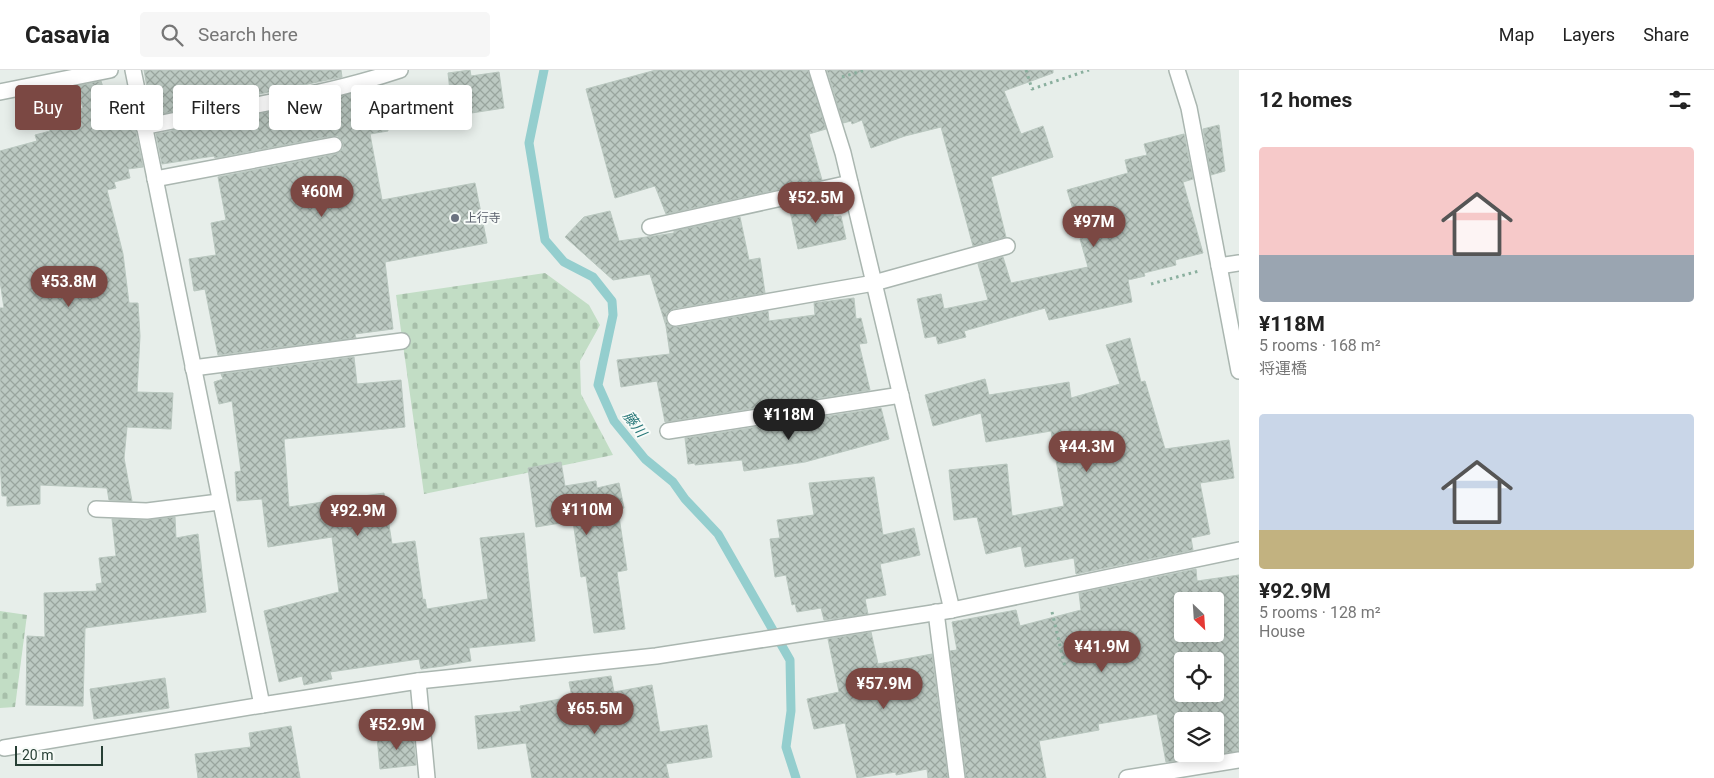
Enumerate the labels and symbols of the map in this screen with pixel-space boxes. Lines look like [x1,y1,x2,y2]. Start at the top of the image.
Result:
pin: ¥60M [292,176,352,218]
pin: ¥52.5M [775,182,857,224]
pin: ¥97M [1064,206,1124,248]
place label: 上行寺 [465,211,501,225]
marker: 上行寺 [449,212,461,224]
pin: ¥53.8M [28,266,110,308]
pin: ¥118M [754,398,824,441]
water label: 藤川 [620,408,651,442]
pin: ¥44.3M [1046,430,1128,473]
pin: ¥92.9M [317,494,399,537]
pin: ¥110M [552,494,622,536]
north arrow [1174,592,1224,642]
pin: ¥41.9M [1061,630,1143,673]
pin: ¥57.9M [843,668,925,710]
pin: ¥65.5M [554,692,636,735]
pin: ¥52.9M [356,708,438,751]
scale bar [15,743,102,766]

